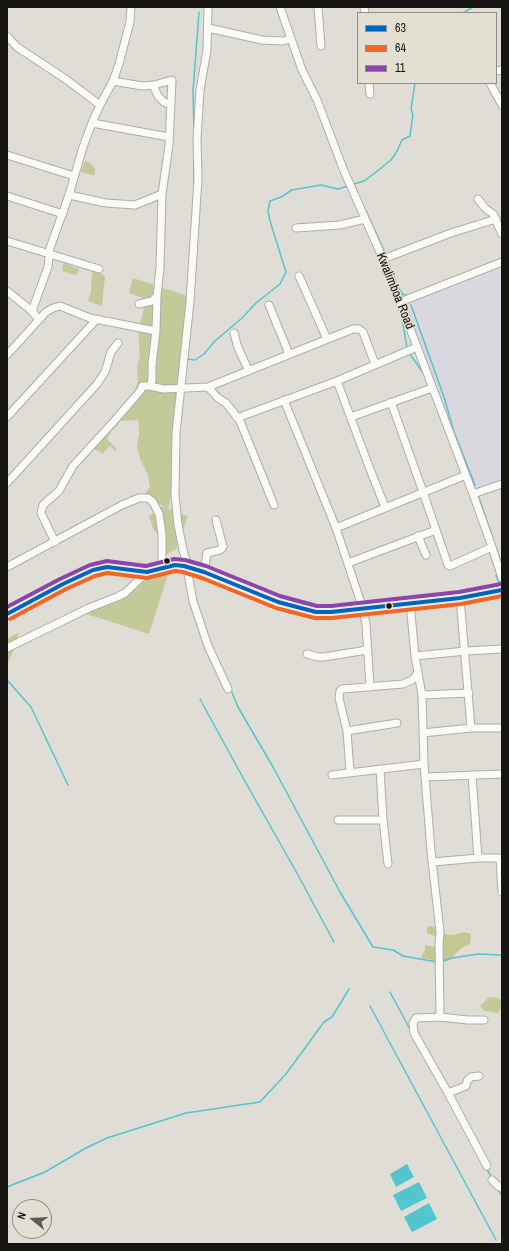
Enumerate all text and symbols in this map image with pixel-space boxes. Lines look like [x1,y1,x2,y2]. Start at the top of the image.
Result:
legend [357,12,497,84]
text: 63 [395,20,406,36]
text: 64 [395,40,406,56]
text: 11 [395,60,405,76]
street label: Kwalimboa Road [373,250,417,332]
unlabelled marker [162,556,172,566]
unlabelled marker [384,601,394,611]
north arrow [12,1199,52,1239]
text: N [14,1210,29,1221]

